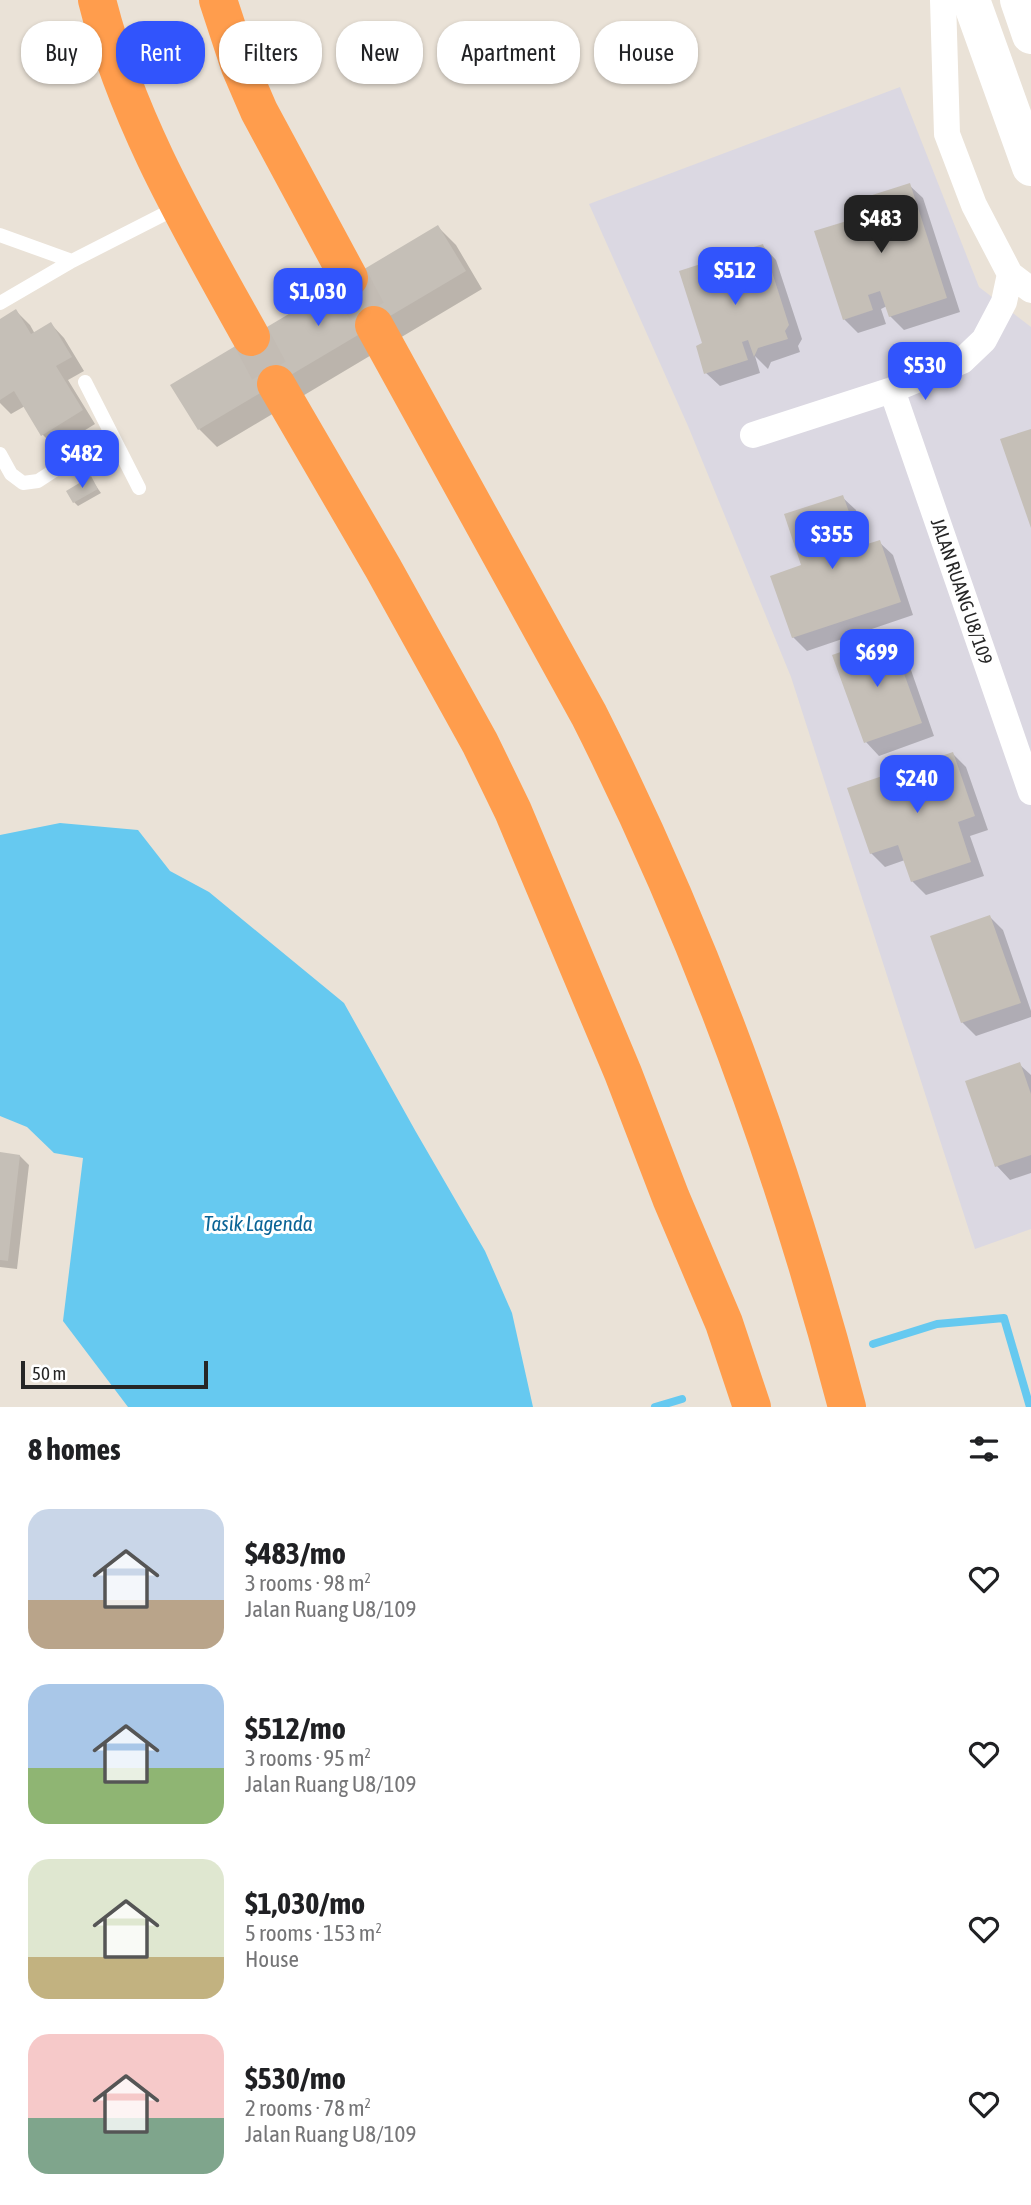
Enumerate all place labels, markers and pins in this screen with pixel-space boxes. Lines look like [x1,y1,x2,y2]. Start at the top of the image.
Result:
pin: $483 [840,196,922,255]
pin: $512 [694,247,776,307]
pin: $1,030 [261,268,375,328]
pin: $530 [884,342,966,402]
pin: $482 [41,430,123,490]
pin: $355 [791,512,873,571]
pin: $699 [836,630,918,689]
pin: $240 [876,756,958,815]

